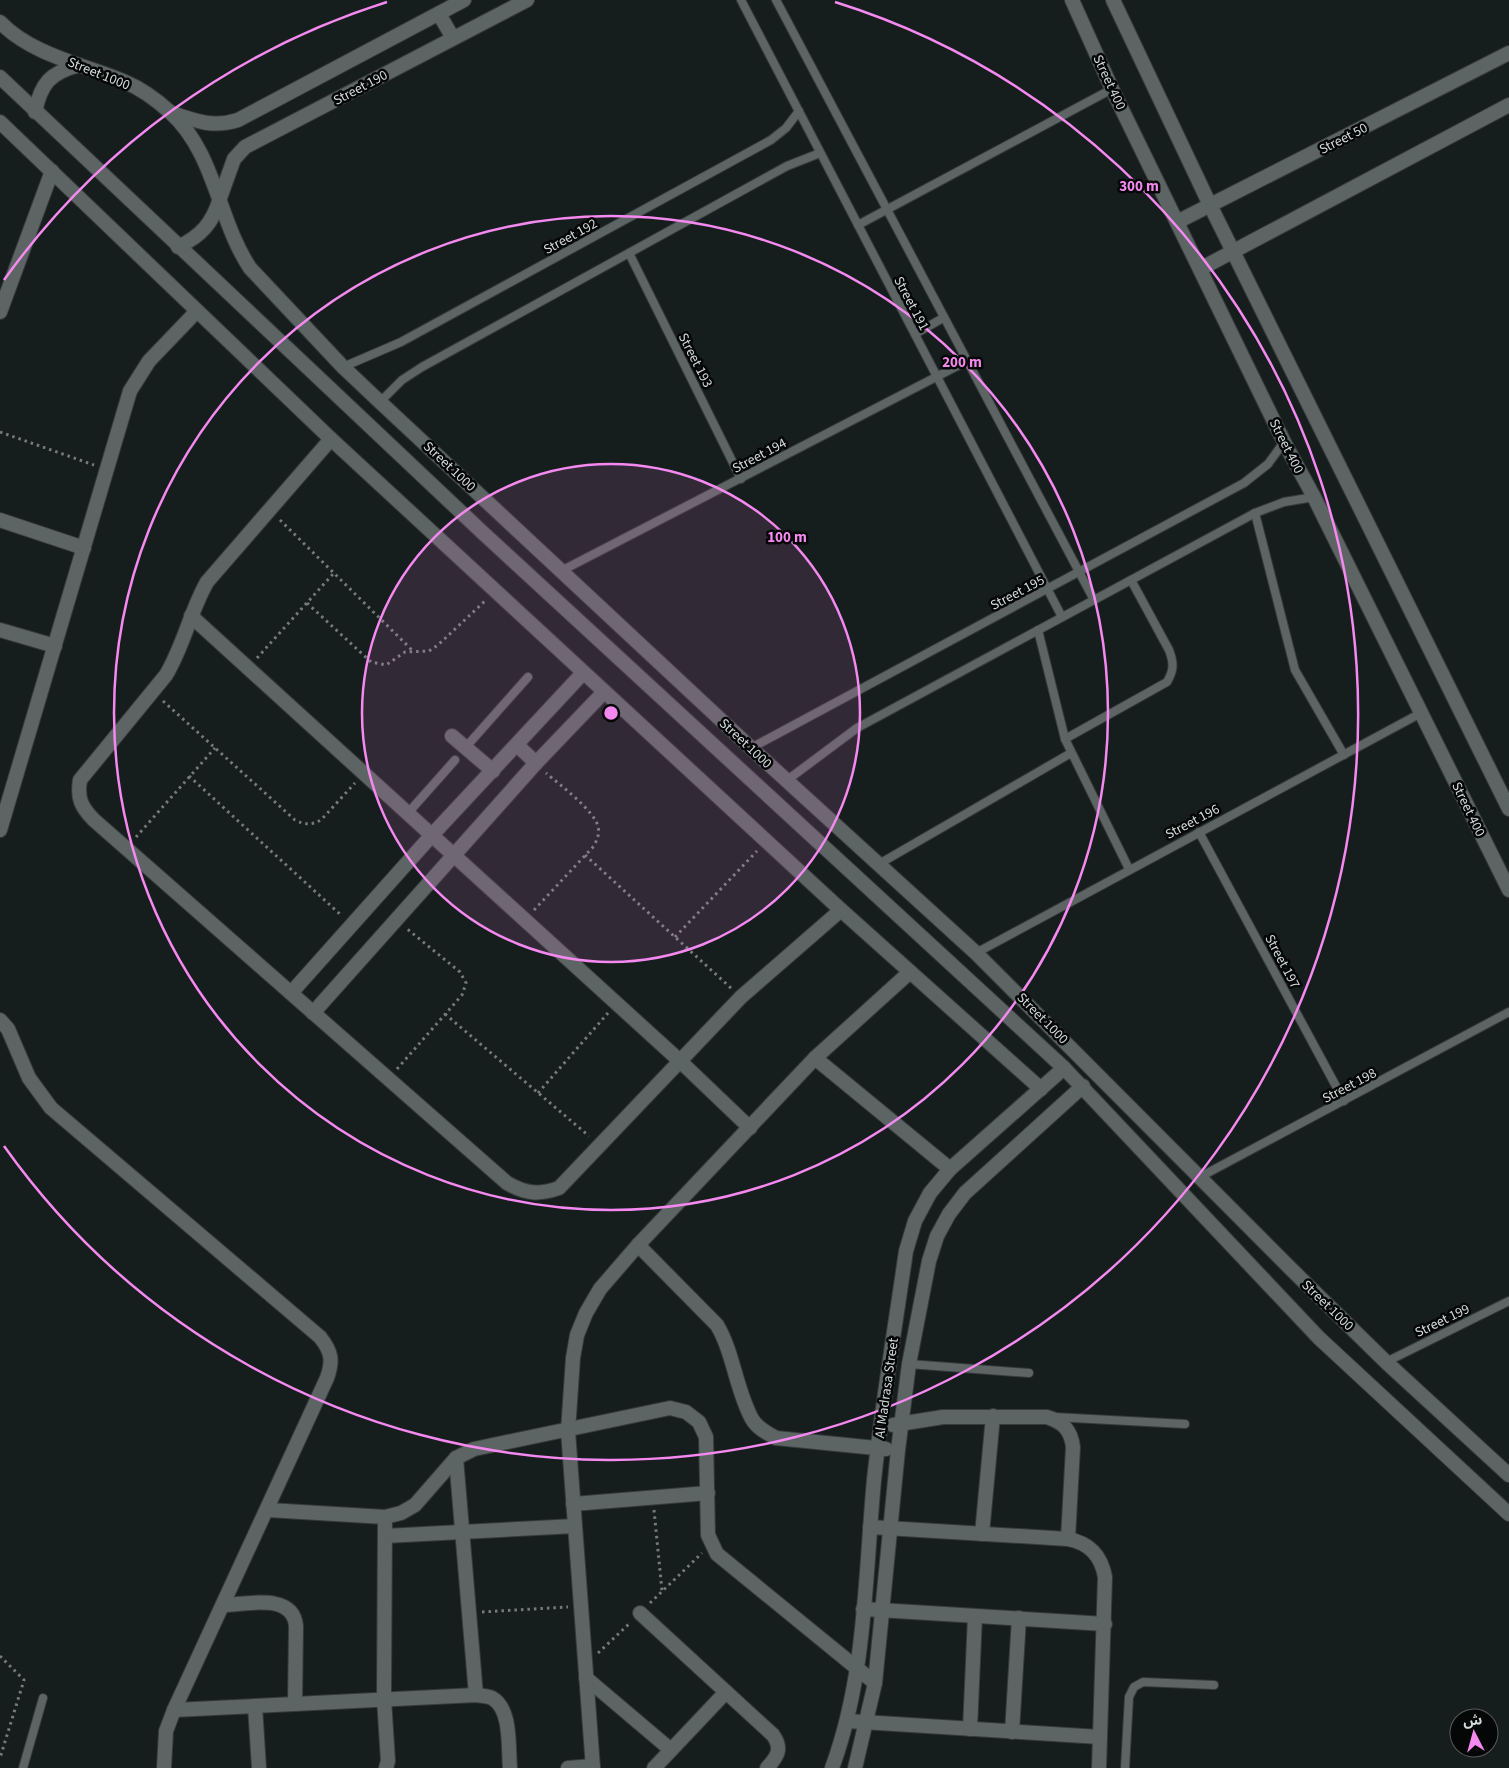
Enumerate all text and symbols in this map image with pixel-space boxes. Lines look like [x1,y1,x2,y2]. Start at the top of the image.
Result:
street label: Street 1000 [64,52,133,96]
street label: Street 400 [1088,52,1131,113]
street label: Street 190 [330,65,391,111]
street label: Street 50 [1316,118,1371,160]
text: 300 m [1119,176,1159,197]
street label: Street 192 [540,214,601,260]
street label: Street 191 [888,273,934,334]
street label: Street 193 [673,330,717,391]
text: 200 m [942,352,982,373]
street label: Street 400 [1264,416,1308,477]
street label: Street 194 [729,433,790,479]
street label: Street 1000 [418,437,480,496]
text: 100 m [767,527,807,548]
street label: Street 195 [987,570,1048,616]
centre of rings [602,704,620,722]
street label: Street 1000 [714,714,776,773]
street label: Street 400 [1446,779,1490,840]
street label: Street 196 [1162,799,1223,845]
street label: Street 197 [1259,931,1305,992]
street label: Street 1000 [1012,988,1073,1049]
street label: Street 198 [1319,1063,1380,1109]
street label: Street 1000 [1297,1276,1358,1336]
street label: Street 199 [1412,1299,1473,1343]
street label: Al Madrasa Street [870,1336,904,1440]
north arrow [1449,1708,1499,1758]
text: ش [1462,1710,1483,1732]

